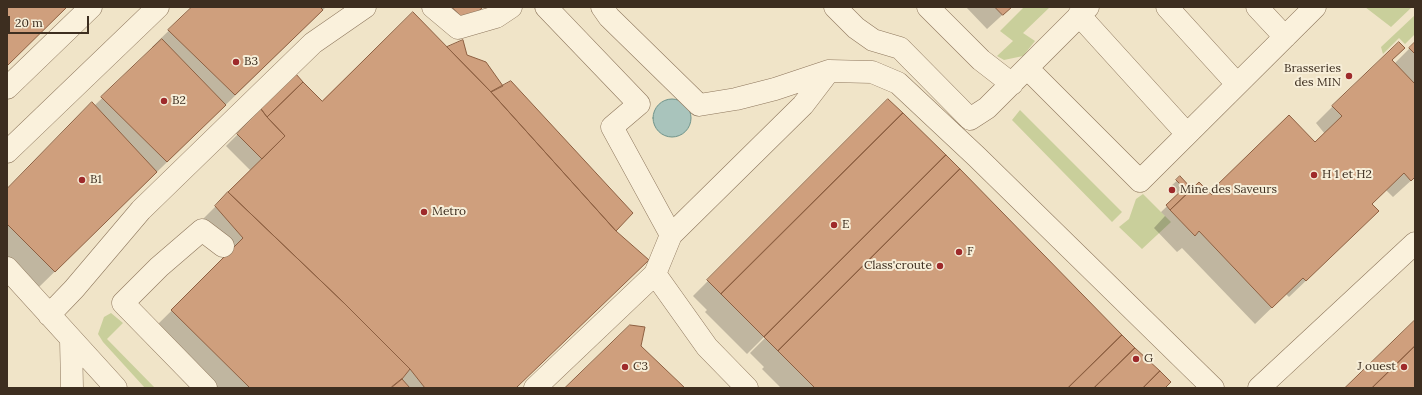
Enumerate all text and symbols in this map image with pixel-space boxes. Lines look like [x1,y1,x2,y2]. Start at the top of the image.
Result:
scale bar [10,8,91,34]
text: 20 m [15,15,43,30]
place label: B3 [244,55,258,69]
marker: B3 [231,57,241,67]
place label: Brasseries des MIN [1284,62,1341,90]
marker: Brasseries des MIN [1344,71,1354,81]
place label: B2 [172,94,186,108]
marker: B2 [159,96,169,106]
place label: H 1 et H2 [1322,168,1372,182]
marker: H 1 et H2 [1309,170,1319,180]
place label: B1 [90,173,102,187]
marker: B1 [77,175,87,185]
place label: Mine des Saveurs [1180,183,1277,197]
marker: Mine des Saveurs [1167,185,1177,195]
place label: Metro [432,205,466,219]
marker: Metro [419,207,429,217]
place label: E [842,218,849,232]
marker: E [829,220,839,230]
place label: F [967,245,974,259]
marker: F [954,247,964,257]
place label: Class'croute [864,259,932,273]
marker: Class'croute [935,261,945,271]
place label: G [1144,352,1153,366]
marker: G [1131,354,1141,364]
place label: C3 [633,360,648,374]
place label: J ouest [1357,360,1396,374]
marker: C3 [620,362,630,372]
marker: J ouest [1399,362,1409,372]

